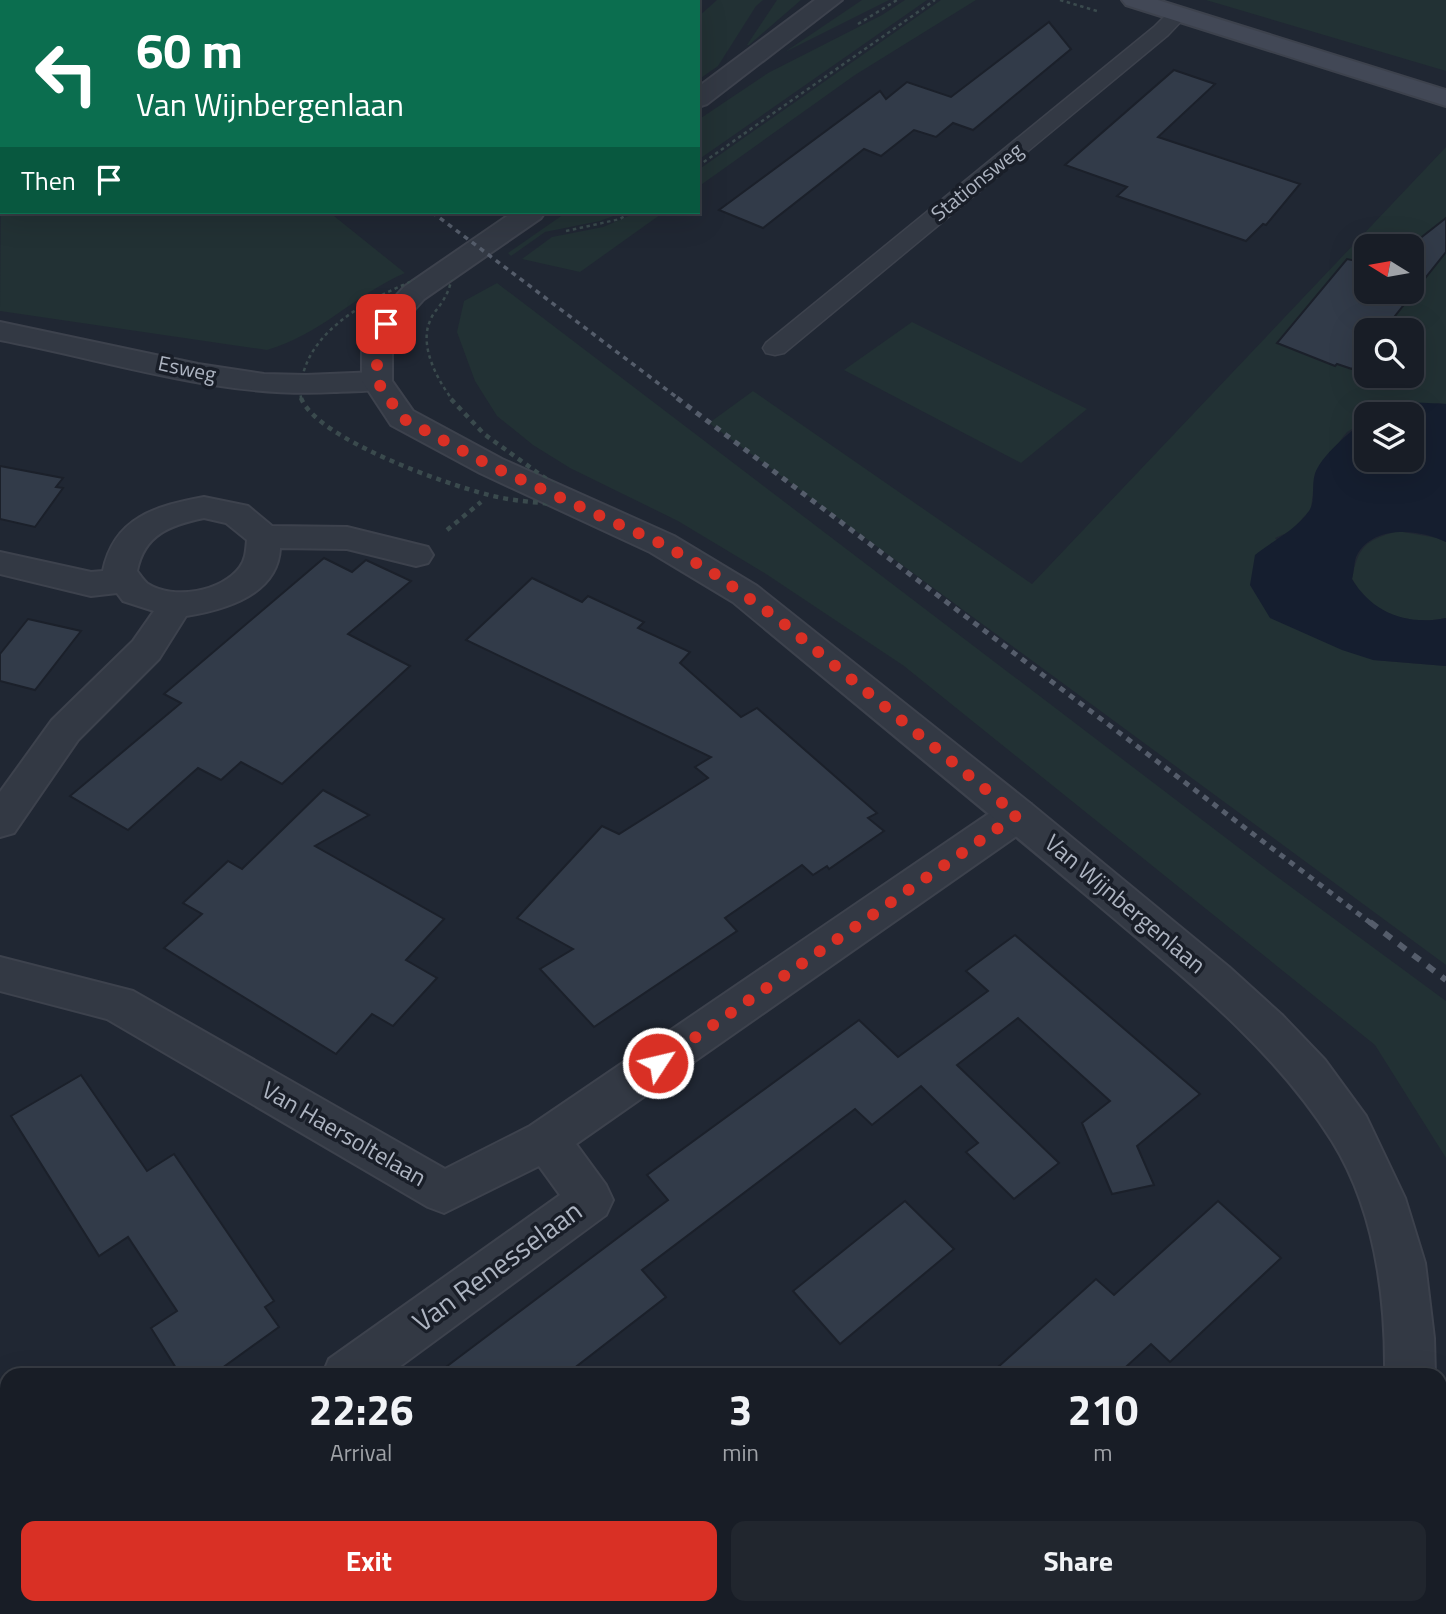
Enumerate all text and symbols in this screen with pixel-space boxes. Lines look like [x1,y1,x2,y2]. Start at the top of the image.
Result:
text: 60 m [136,12,243,87]
icon: left [21,28,112,119]
text: Van Wijnbergenlaan [136,80,404,128]
street label: Stationsweg [923,134,1029,228]
text: Then [21,161,76,200]
icon: arrive [90,161,128,199]
north arrow [1354,234,1424,304]
map controls [1354,234,1424,472]
pin [356,294,416,354]
icon: arrive [367,305,405,343]
button: search [1354,318,1424,388]
street label: Esweg [155,346,219,390]
button: layers [1354,402,1424,472]
street label: Van Wijnbergenlaan [1037,825,1214,982]
position arrow [621,1026,695,1100]
street label: Van Haersoltelaan [256,1071,433,1195]
street label: Van Renesselaan [403,1189,591,1342]
text: 22:26 [309,1377,414,1441]
text: 3 [729,1377,752,1441]
text: 210 [1068,1377,1138,1441]
text: Arrival [330,1435,392,1470]
text: min [722,1435,759,1470]
text: m [1093,1435,1113,1470]
button: Exit [21,1521,717,1601]
button: Share [731,1521,1426,1601]

